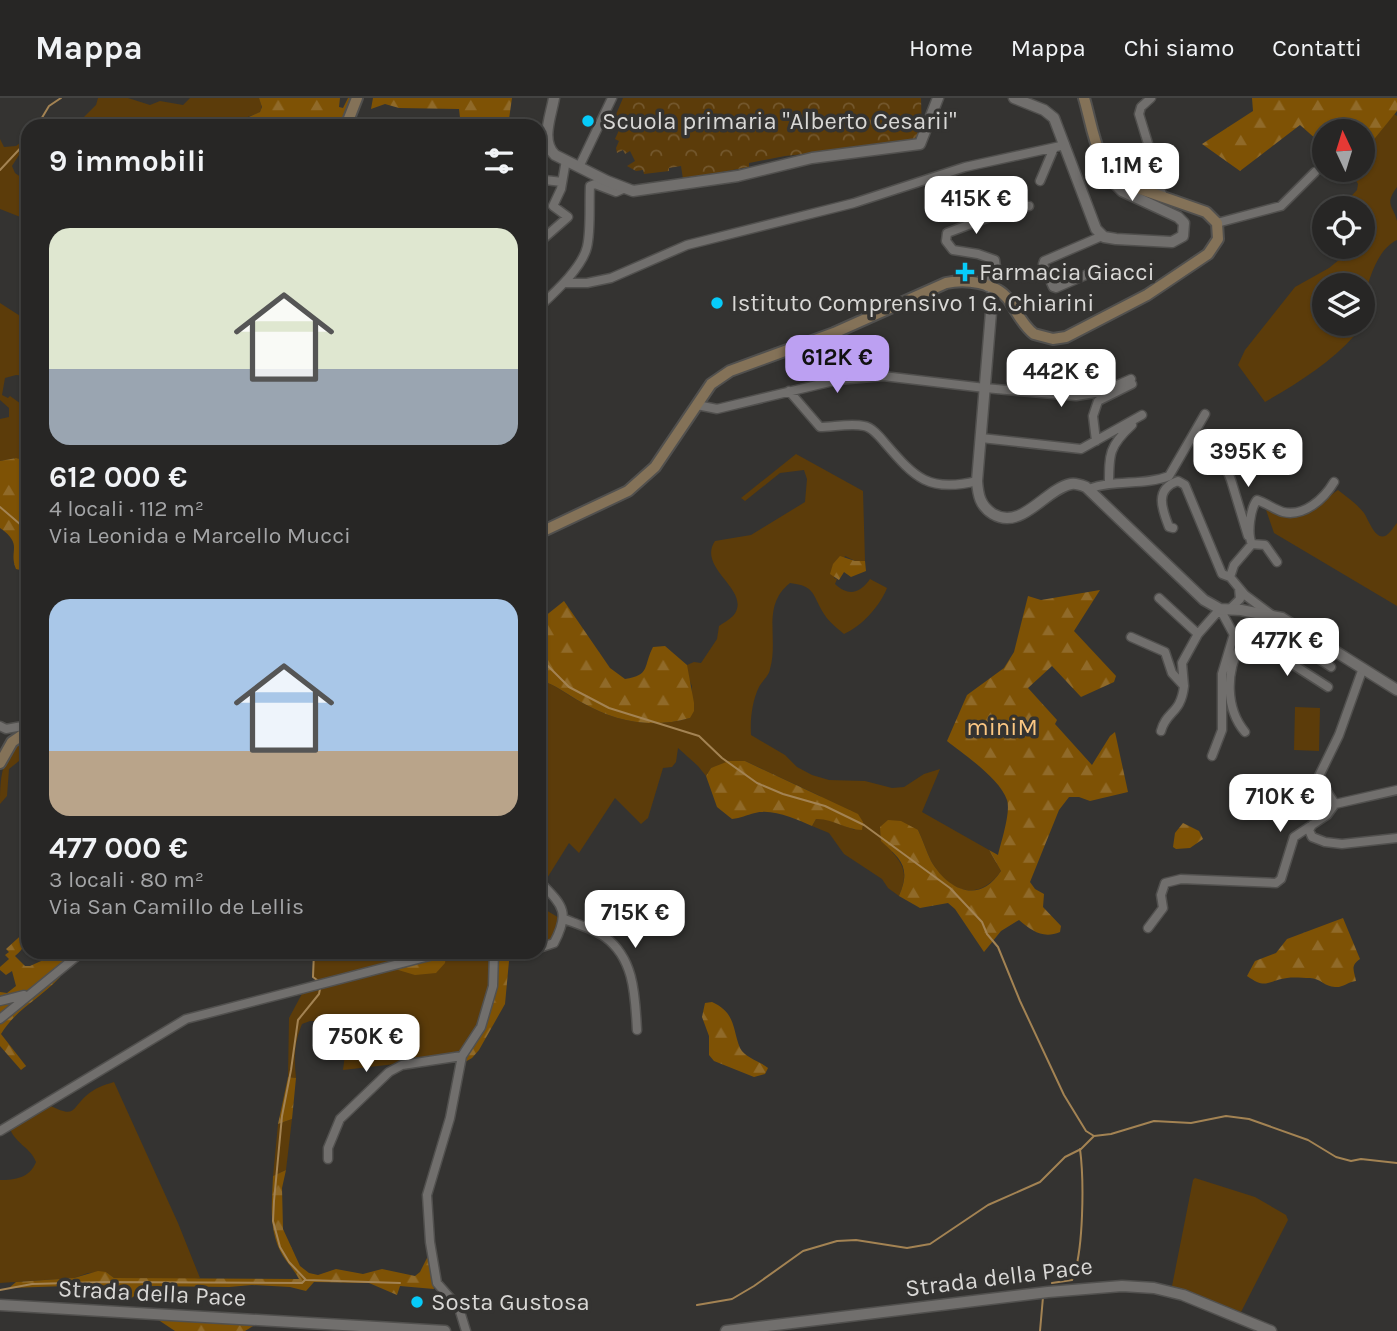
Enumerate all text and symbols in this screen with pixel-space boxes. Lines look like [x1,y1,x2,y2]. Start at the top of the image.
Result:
text: Mappa [35,29,143,67]
text: Home [909,34,973,62]
text: Mappa [1011,34,1086,62]
text: Chi siamo [1124,34,1234,62]
text: Contatti [1272,34,1362,62]
place label: Scuola primaria "Alberto Cesarii" [602,107,956,135]
marker: Scuola primaria "Alberto Cesarii" [580,113,596,129]
north arrow [1312,119,1376,182]
map controls [1312,119,1375,336]
icon: filters [480,142,518,180]
text: 9 immobili [49,143,206,179]
pin: 1.1M € [1075,144,1189,203]
text: 1.1M € [1101,152,1163,179]
pin: 415K € [919,176,1033,236]
text: 415K € [941,185,1011,212]
button: locate [1312,196,1375,259]
place label: Farmacia Giacci [979,258,1155,286]
marker: Farmacia Giacci [957,264,973,280]
button: layers [1312,273,1375,336]
icon: home [221,274,347,400]
place label: Istituto Comprensivo 1 G. Chiarini [731,289,1094,317]
marker: Istituto Comprensivo 1 G. Chiarini [709,295,725,311]
pin: 612K € [780,336,894,395]
text: 612K € [801,344,873,371]
pin: 442K € [1004,350,1118,409]
text: 442K € [1023,358,1099,385]
pin: 395K € [1191,430,1305,489]
text: 395K € [1209,438,1287,465]
text: 612 000 € [49,459,187,495]
text: 4 locali · 112 m² [49,495,204,522]
text: Via Leonida e Marcello Mucci [49,522,351,549]
pin: 477K € [1230,618,1344,678]
text: 477K € [1251,627,1323,654]
icon: home [221,645,347,771]
park label: miniM [966,713,1038,741]
pin: 710K € [1223,774,1337,834]
text: 710K € [1245,783,1315,810]
text: 477 000 € [49,830,188,866]
text: 3 locali · 80 m² [49,866,204,893]
pin: 715K € [578,890,692,950]
text: Via San Camillo de Lellis [49,893,304,920]
text: 715K € [601,899,669,926]
pin: 750K € [309,1014,423,1074]
text: 750K € [329,1023,403,1050]
street label: Strada della Pace [904,1252,1094,1302]
street label: Strada della Pace [57,1274,247,1312]
place label: Sosta Gustosa [431,1288,590,1316]
marker: Sosta Gustosa [409,1294,425,1310]

